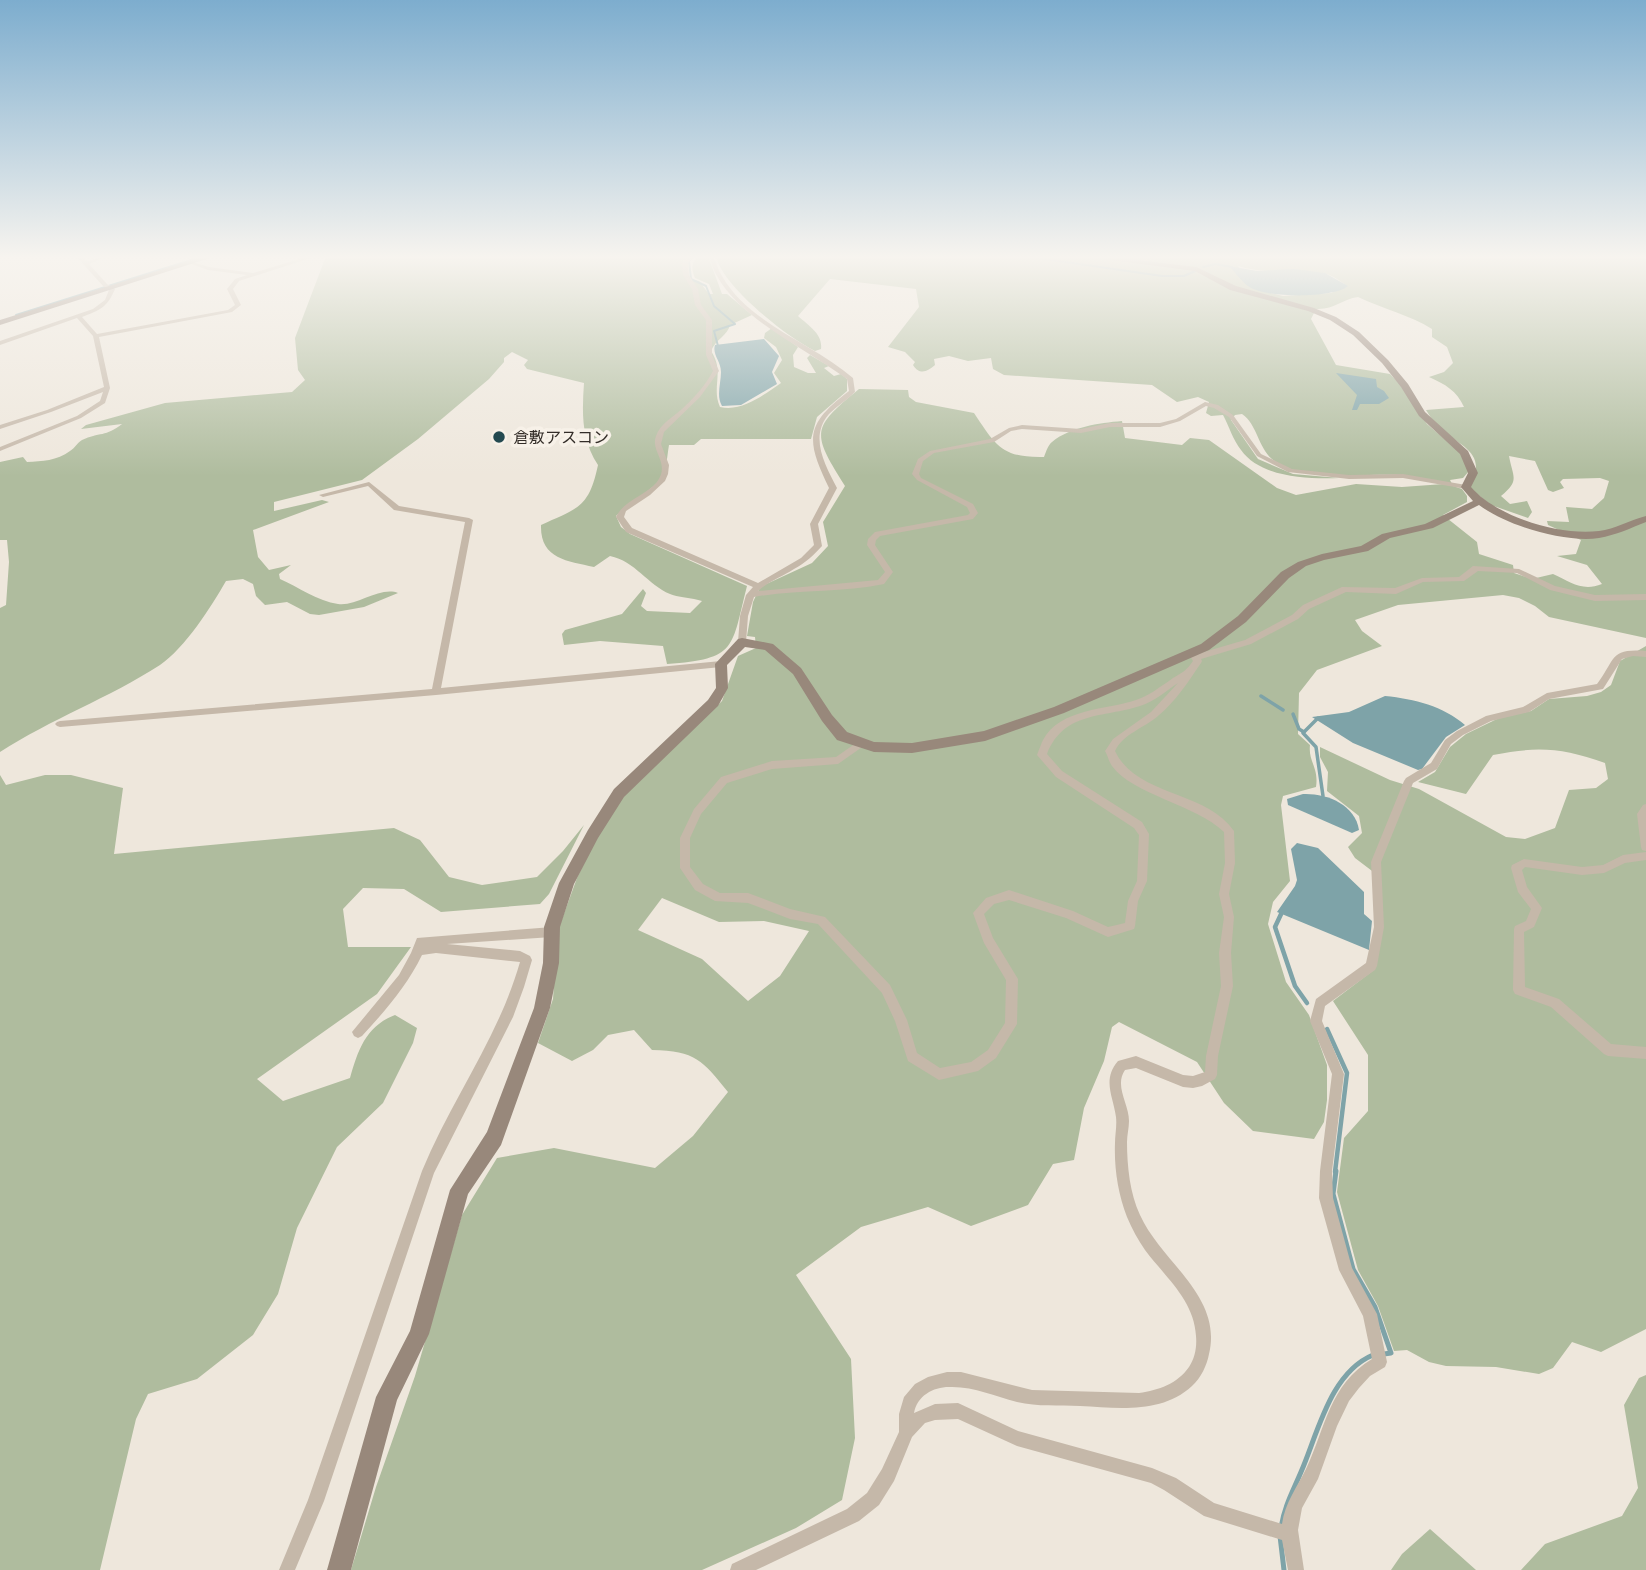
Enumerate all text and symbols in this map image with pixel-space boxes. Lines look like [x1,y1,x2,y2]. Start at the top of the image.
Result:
place label: 倉敷アスコン [513,428,609,447]
marker: 倉敷アスコン [491,429,507,445]

